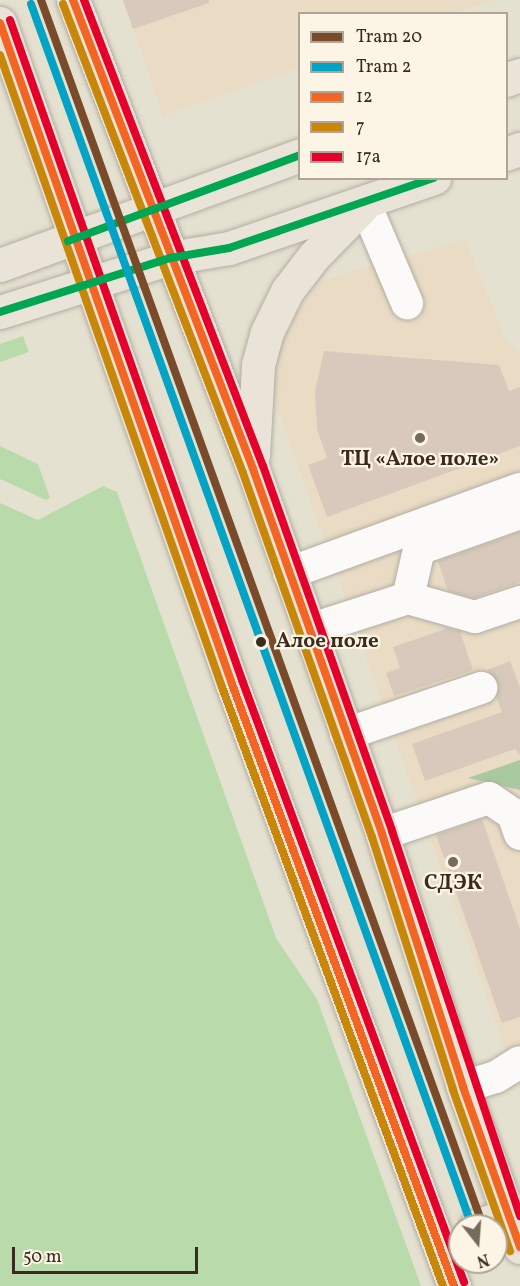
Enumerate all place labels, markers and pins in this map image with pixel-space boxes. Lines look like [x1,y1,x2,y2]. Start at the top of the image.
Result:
marker: ТЦ «Алое поле» [413,431,427,445]
place label: ТЦ «Алое поле» [341,447,499,473]
place label: Алое поле [276,629,379,655]
marker: Алое поле [251,632,271,652]
marker: СДЭК [446,855,460,869]
place label: СДЭК [424,871,482,897]

